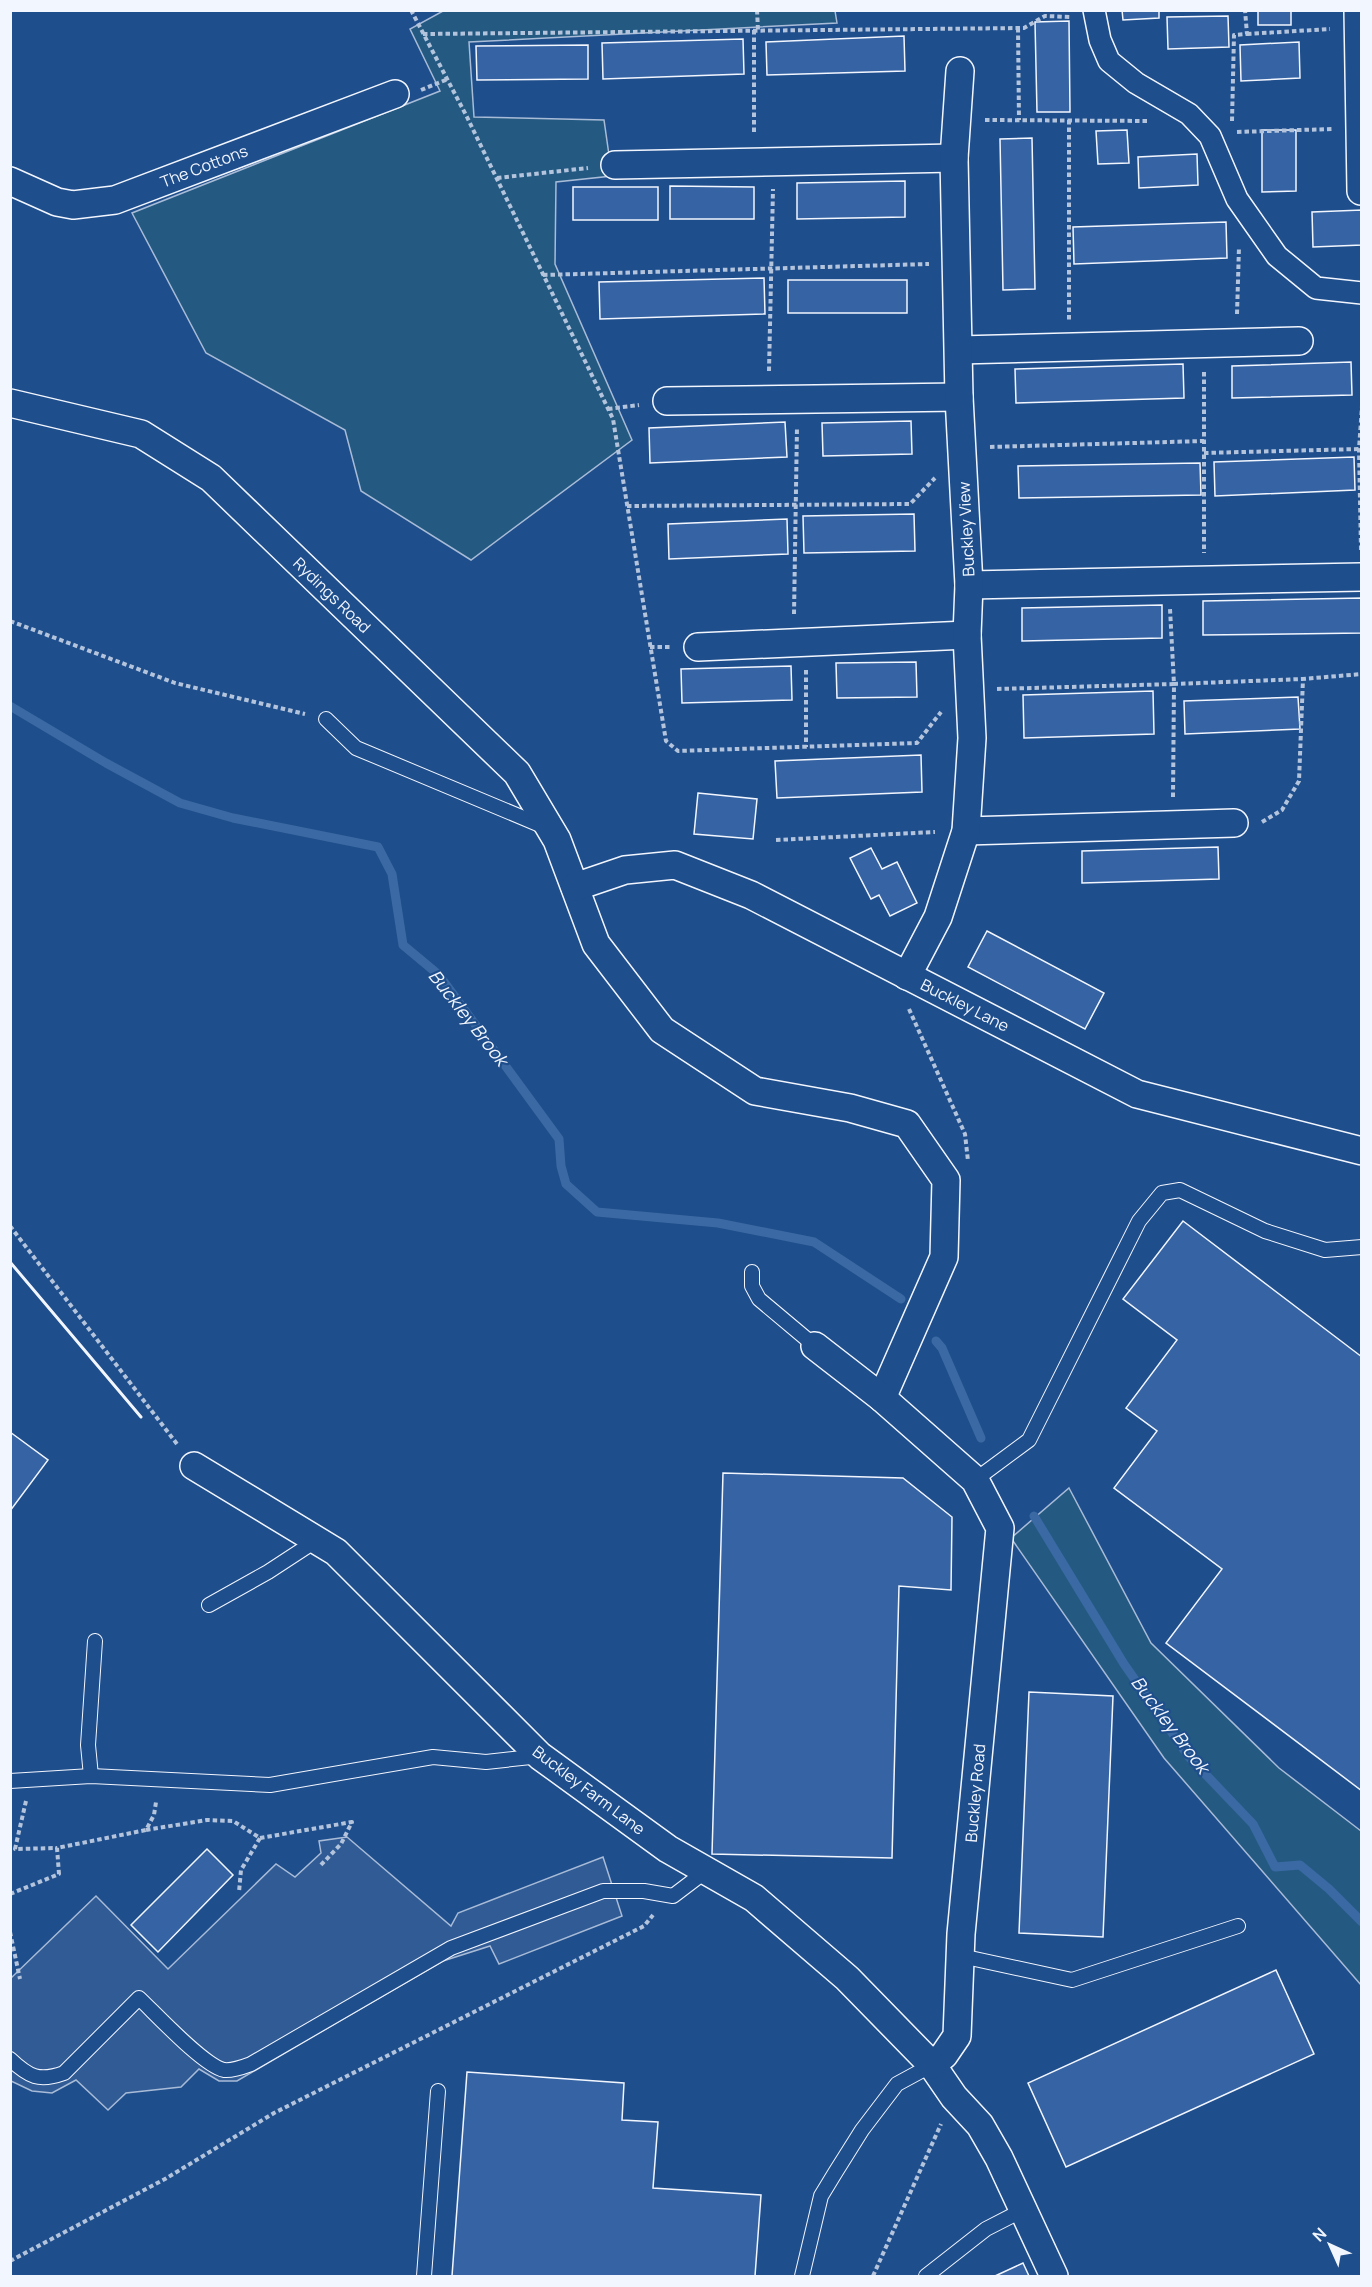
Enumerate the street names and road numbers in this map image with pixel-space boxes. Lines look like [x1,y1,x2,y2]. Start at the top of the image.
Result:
street label: The Cottons [157,139,251,193]
street label: Buckley View [953,481,979,577]
street label: Rydings Road [288,552,376,638]
street label: Buckley Lane [917,973,1013,1037]
street label: Buckley Farm Lane [528,1740,650,1840]
street label: Buckley Road [960,1743,990,1843]

